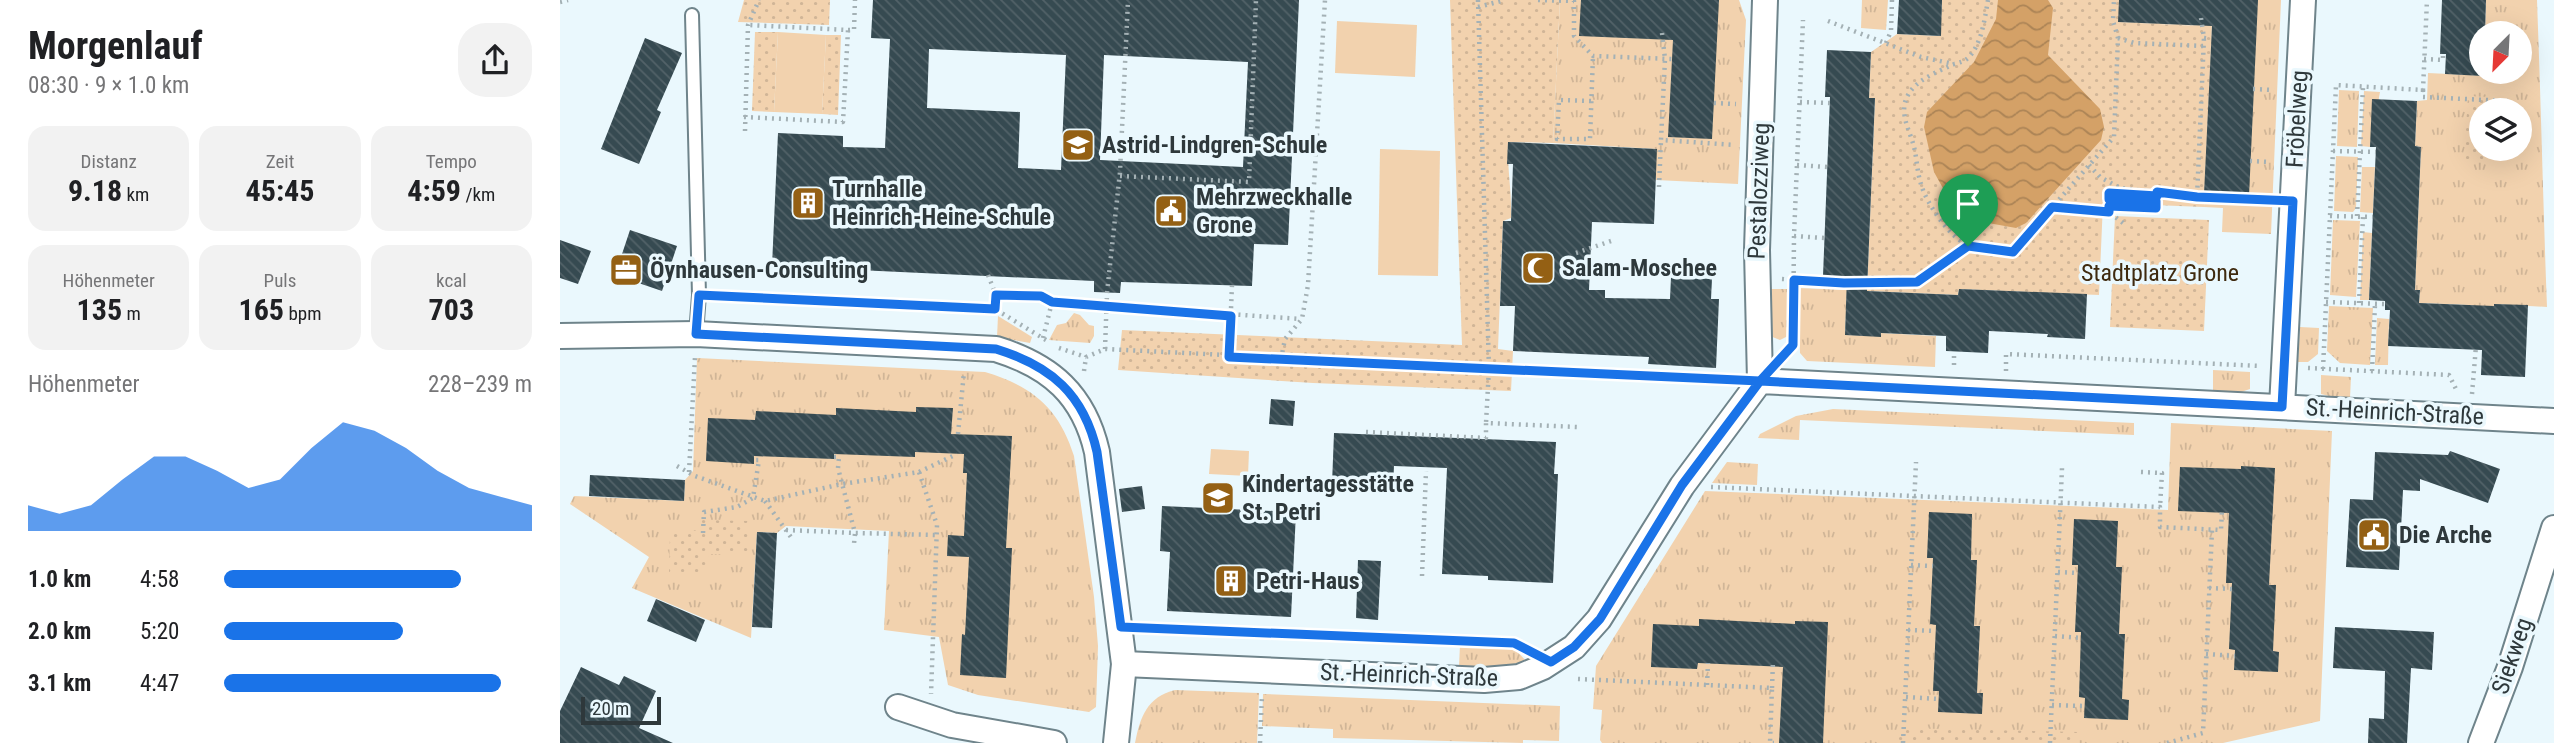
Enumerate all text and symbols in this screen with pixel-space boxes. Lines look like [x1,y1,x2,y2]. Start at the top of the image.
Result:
north arrow [2469,21,2532,84]
map controls [2469,21,2532,161]
button: share [458,23,532,97]
text: Morgenlauf [28,24,203,68]
street label: Fröbelweg [2280,70,2314,168]
text: 08:30 · 9 × 1.0 km [28,72,189,99]
button: layers [2469,98,2532,161]
street label: Pestalozziweg [1743,122,1775,260]
school or university icon: Astrid-Lindgren-Schule [1059,126,1097,164]
place label: Astrid-Lindgren-Schule [1102,131,1327,159]
text: Distanz [81,150,137,173]
text: Zeit [266,150,294,173]
text: Tempo [426,150,477,173]
text: 9.18 [68,173,122,208]
text: 45:45 [246,173,314,208]
text: 4:59 [407,173,461,208]
pin [1938,174,1998,246]
place label: Turnhalle Heinrich-Heine-Schule [832,175,1051,231]
text: km [122,183,149,206]
text: /km [461,183,495,206]
place label: Mehrzweckhalle Grone [1196,183,1352,239]
building icon: Turnhalle Heinrich-Heine-Schule [789,184,827,222]
icon: arrive [1949,185,1987,223]
public building icon: Mehrzweckhalle Grone [1152,192,1190,230]
mosque icon: Salam-Moschee [1519,249,1557,287]
office icon: Öynhausen-Consulting [607,251,645,289]
place label: Salam-Moschee [1562,254,1717,282]
place label: Öynhausen-Consulting [650,256,868,284]
park label: Stadtplatz Grone [2081,259,2239,287]
text: Höhenmeter [63,269,155,292]
text: Puls [264,269,296,292]
text: kcal [436,269,467,292]
text: 135 [77,292,122,327]
text: 165 [239,292,284,327]
text: 703 [429,292,474,327]
text: m [122,302,141,325]
text: bpm [284,302,321,325]
text: Höhenmeter [28,371,140,398]
text: 228–239 m [428,371,532,398]
street label: St.-Heinrich-Straße [2305,393,2485,431]
place label: Kindertagesstätte St. Petri [1242,470,1414,526]
school or university icon: Kindertagesstätte St. Petri [1199,479,1237,517]
public building icon: Die Arche [2355,516,2393,554]
place label: Die Arche [2399,521,2492,549]
building icon: Petri-Haus [1212,562,1250,600]
text: 1.0 km [28,566,91,593]
text: 4:58 [140,566,179,593]
place label: Petri-Haus [1256,567,1360,595]
street label: Siekweg [2486,614,2538,698]
text: 2.0 km [28,618,91,645]
text: 5:20 [140,618,179,645]
street label: St.-Heinrich-Straße [1319,658,1499,692]
text: 3.1 km [28,670,91,697]
text: 4:47 [140,670,179,697]
scale bar [581,694,662,726]
text: 20 m [592,697,629,720]

